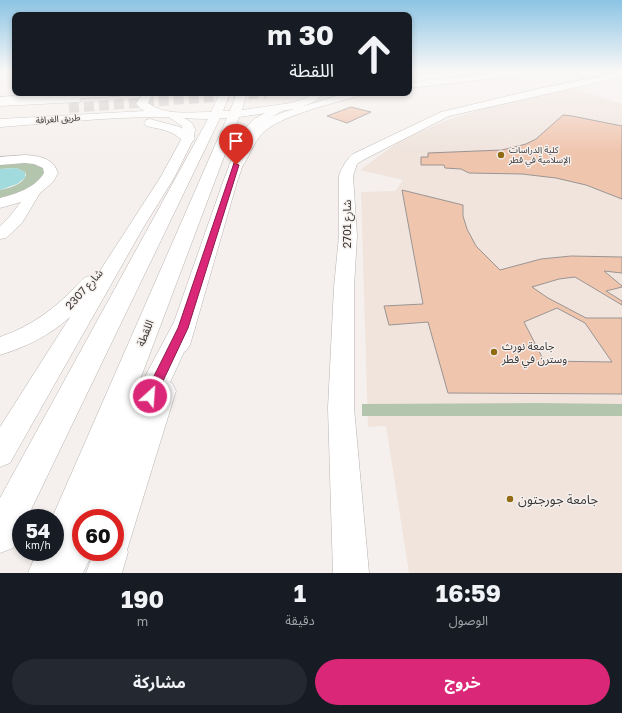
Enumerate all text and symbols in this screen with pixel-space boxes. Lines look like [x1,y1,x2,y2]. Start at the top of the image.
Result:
text: 30 m [267,18,334,51]
icon: ahead [348,28,400,80]
text: اللقطة [289,59,334,81]
street label: طريق الغرافة [35,111,81,127]
pin [219,124,253,165]
icon: arrive [225,130,247,152]
place label: كلية الدراسات الإسلامية في قطر [508,144,570,167]
marker: كلية الدراسات الإسلامية في قطر [496,150,506,160]
street label: شارع 2701 [340,199,355,248]
street label: شارع 2307 [62,266,107,313]
street label: اللقطة [133,318,156,348]
place label: جامعة نورث وسترن في قطر [501,339,567,369]
marker: جامعة نورث وسترن في قطر [489,347,499,357]
position arrow [129,375,171,417]
place label: جامعة جورجتون [518,491,599,508]
marker: جامعة جورجتون [505,494,515,504]
speed limit sign: 60 [72,509,124,561]
text: 54 [26,518,50,542]
text: km/h [25,539,51,551]
text: 1 [294,578,306,607]
text: 16:59 [436,578,501,607]
text: 190 [121,584,164,613]
text: دقيقة [285,612,315,628]
text: الوصول [449,612,488,628]
text: m [137,613,148,629]
button: مشاركة [12,659,307,705]
button: خروج [315,659,610,705]

